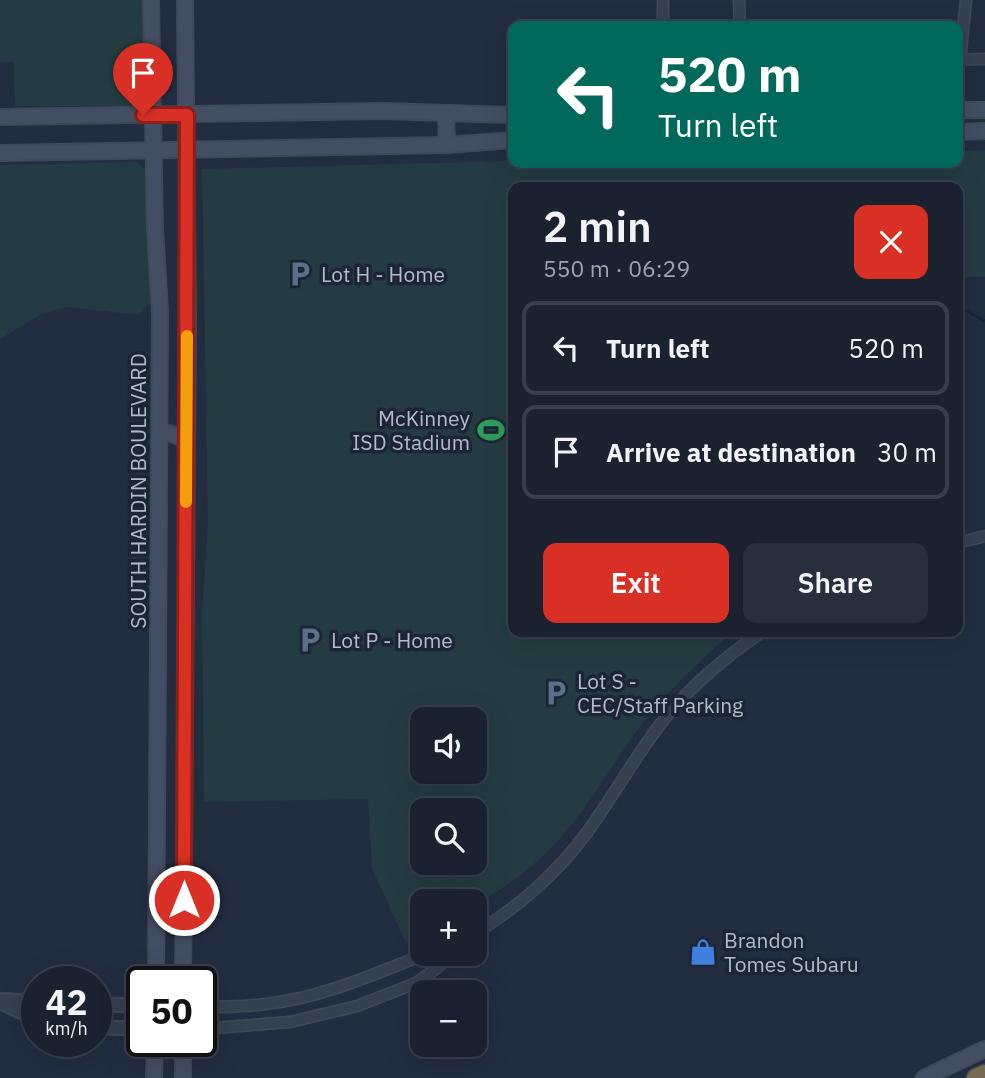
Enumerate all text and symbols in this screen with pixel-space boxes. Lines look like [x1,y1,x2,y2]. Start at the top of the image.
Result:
text: 520 m [658,42,802,105]
pin [113,43,173,115]
icon: left [543,49,634,140]
icon: arrive [124,54,162,92]
text: Turn left [658,104,778,146]
text: 2 min [543,199,652,254]
button: close [854,205,928,279]
text: 550 m · 06:29 [543,253,690,283]
parking icon: Lot H - Home [285,259,315,289]
place label: Lot H - Home [321,260,445,288]
icon: left [547,329,585,367]
text: Turn left [606,331,709,365]
text: 520 m [848,331,924,365]
street label: SOUTH HARDIN BOULEVARD [124,353,152,629]
place label: McKinney ISD Stadium [352,404,471,456]
sports icon: McKinney ISD Stadium [476,415,506,445]
icon: arrive [547,433,585,471]
text: Arrive at destination [606,435,856,469]
text: 30 m [877,435,937,469]
button: Exit [543,543,729,623]
button: Share [743,543,928,623]
parking icon: Lot P - Home [295,625,325,655]
place label: Lot P - Home [331,626,453,654]
place label: Lot S - CEC/Staff Parking [577,667,743,719]
parking icon: Lot S - CEC/Staff Parking [541,678,571,708]
map controls [410,707,487,1057]
button: sound [410,707,487,784]
button: search [410,798,487,875]
position arrow [147,863,221,937]
button: + [410,889,487,966]
place label: Brandon Tomes Subaru [724,926,859,978]
shop icon: Brandon Tomes Subaru [688,937,718,967]
speed limit sign: 50 [126,966,217,1057]
text: 42 [45,979,88,1025]
button: − [410,980,487,1057]
text: km/h [45,1017,88,1040]

